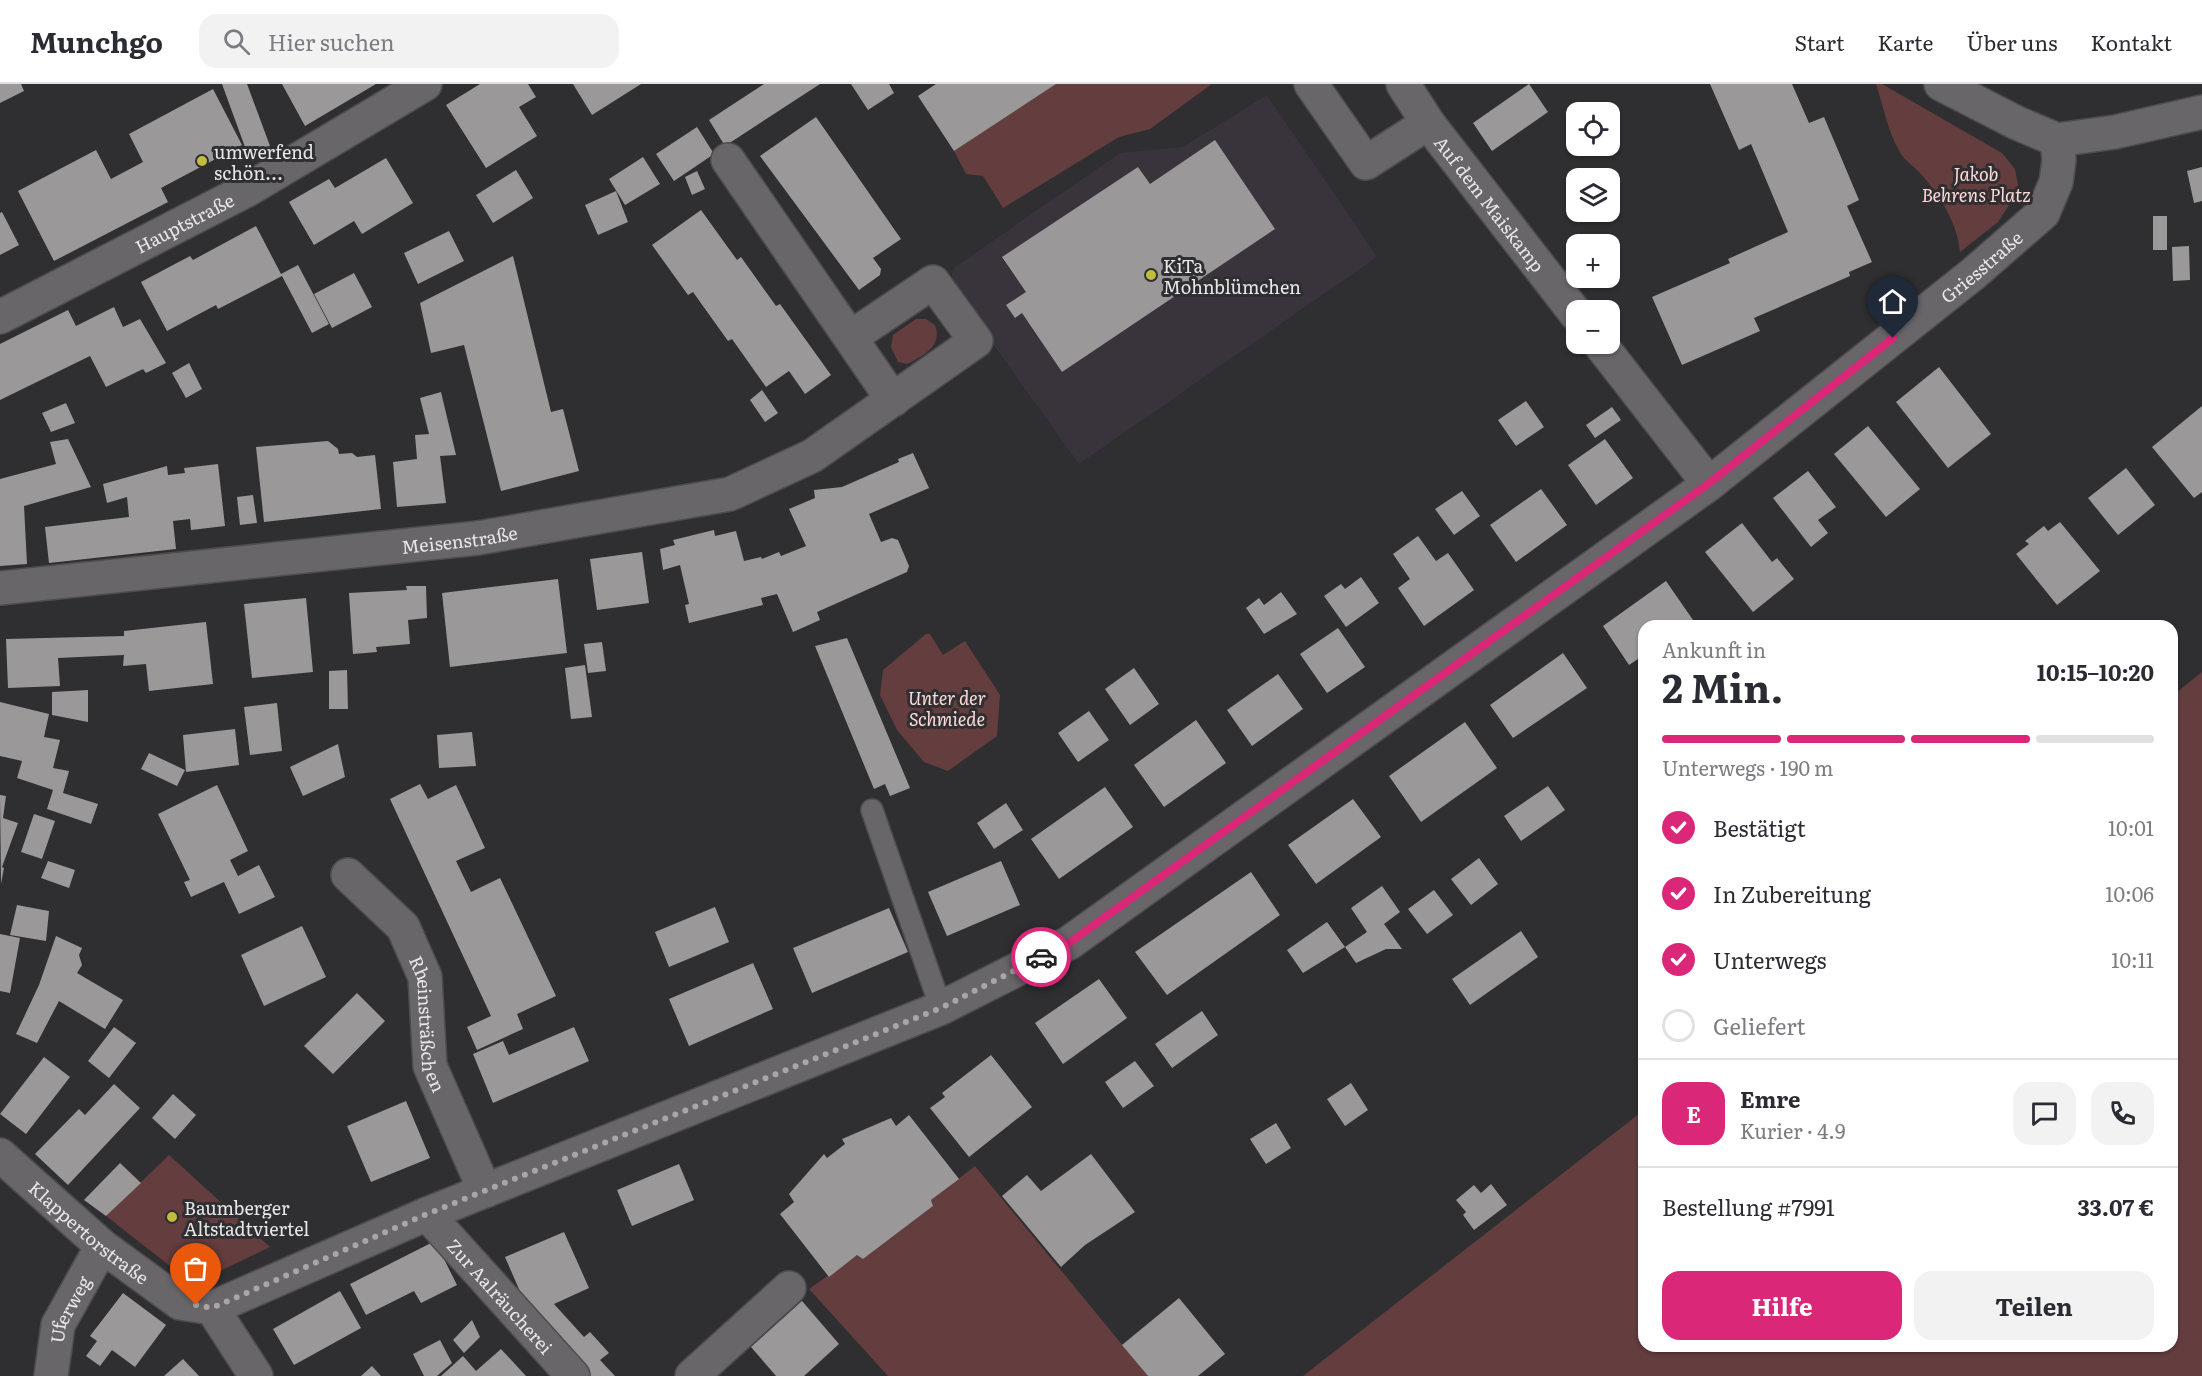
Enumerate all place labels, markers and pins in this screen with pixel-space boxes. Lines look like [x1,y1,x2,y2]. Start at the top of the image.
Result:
place label: umwerfend schön... [214,138,314,186]
marker: umwerfend schön... [195,154,209,168]
place label: KiTa Mohnblümchen [1163,252,1301,300]
marker: KiTa Mohnblümchen [1144,268,1158,282]
pin [1867,276,1918,338]
place label: Baumberger Altstadtviertel [184,1194,309,1242]
marker: Baumberger Altstadtviertel [165,1210,179,1224]
pin [170,1243,221,1305]

